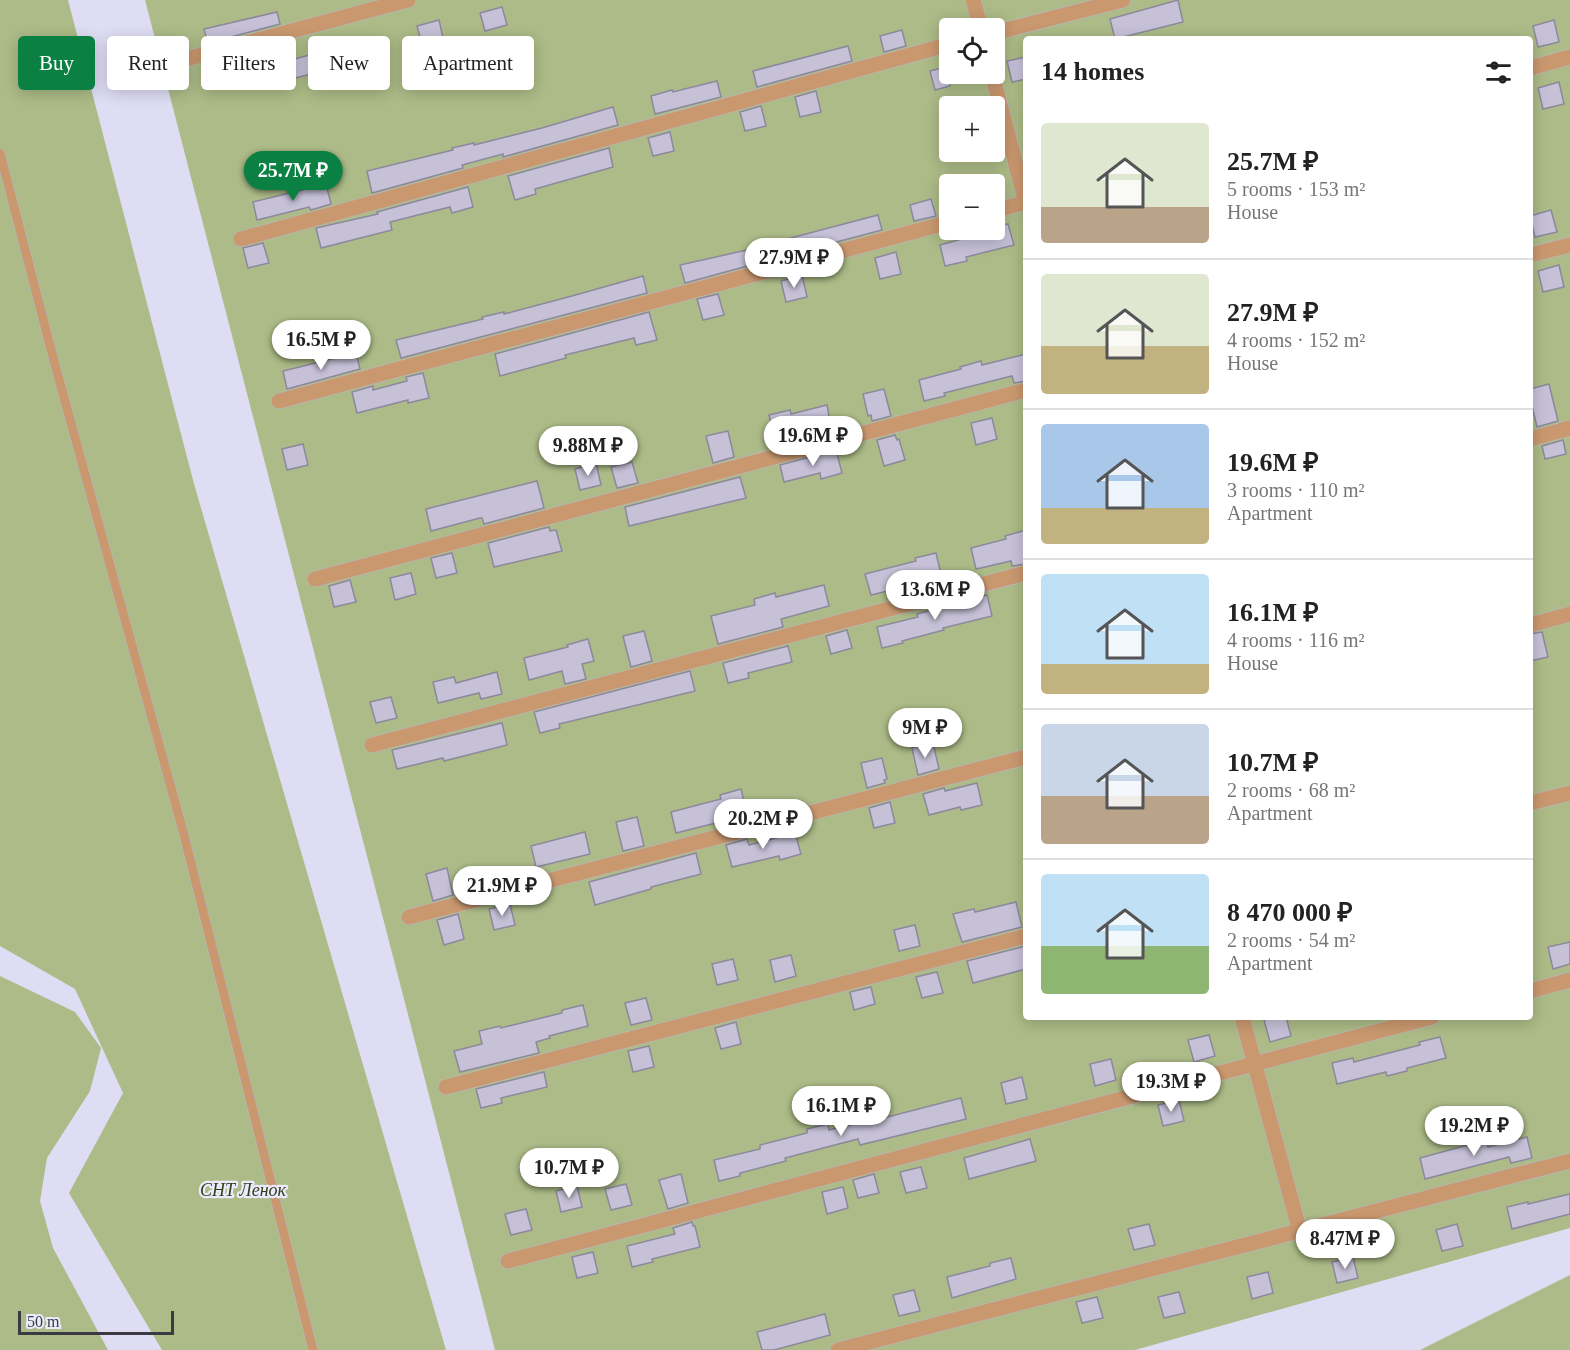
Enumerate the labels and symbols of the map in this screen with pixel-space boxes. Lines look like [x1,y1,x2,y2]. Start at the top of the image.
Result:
pin: 25.7M ₽ [238,151,348,202]
pin: 27.9M ₽ [739,238,849,289]
pin: 16.5M ₽ [266,320,376,371]
pin: 19.6M ₽ [758,416,868,467]
pin: 9.88M ₽ [533,426,643,477]
pin: 13.6M ₽ [880,570,990,621]
pin: 9M ₽ [889,708,961,759]
pin: 20.2M ₽ [708,799,818,850]
pin: 21.9M ₽ [447,866,557,917]
pin: 19.3M ₽ [1116,1062,1226,1113]
pin: 16.1M ₽ [786,1086,896,1137]
pin: 19.2M ₽ [1419,1106,1529,1157]
pin: 10.7M ₽ [514,1148,624,1199]
park label: СНТ Ленок [200,1180,287,1200]
pin: 8.47M ₽ [1290,1219,1400,1270]
scale bar [18,1308,174,1336]

